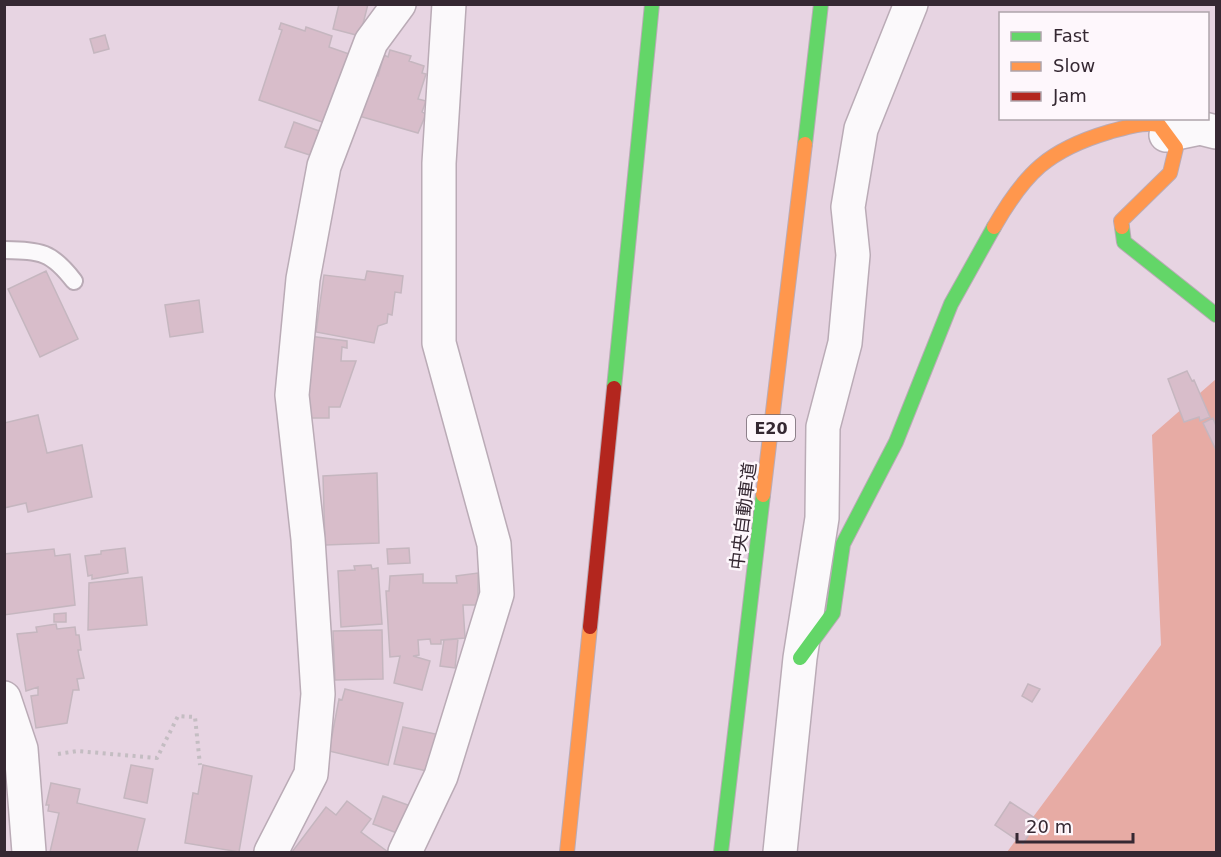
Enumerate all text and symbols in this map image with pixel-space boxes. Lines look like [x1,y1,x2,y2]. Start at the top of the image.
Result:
legend [999,12,1209,120]
text: Fast [1053,25,1089,46]
text: Slow [1053,55,1095,76]
text: Jam [1052,85,1087,106]
road number: E20 [747,415,795,441]
street label: 中央自動車道 [726,461,760,571]
scale bar [1017,806,1132,844]
text: 20 m [1026,816,1072,837]

